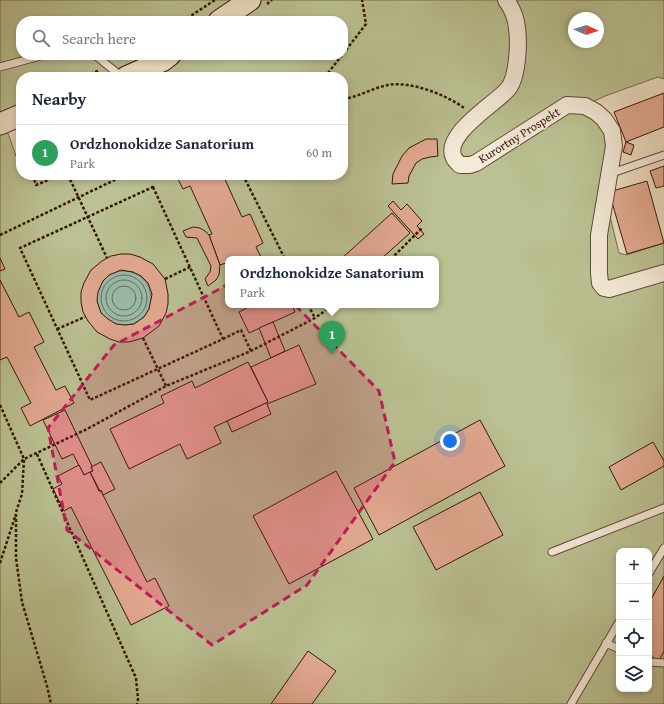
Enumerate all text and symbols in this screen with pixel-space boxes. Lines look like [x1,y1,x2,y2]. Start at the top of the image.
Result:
north arrow [568,12,604,48]
search box [16,16,348,60]
icon: search [30,27,52,49]
text: Search here [62,28,136,49]
text: Nearby [32,86,86,111]
street label: Kurortny Prospekt [475,103,564,167]
text: Ordzhonokidze Sanatorium [70,133,254,154]
text: 1 [42,143,48,162]
text: 60 m [306,143,332,162]
text: Park [70,154,95,173]
popup [225,256,439,308]
text: Ordzhonokidze Sanatorium [240,262,424,283]
text: Park [240,283,265,302]
pin: 1 [319,321,345,354]
your location [440,431,460,451]
map controls [616,548,652,692]
button: + [616,548,652,584]
button: − [616,584,652,620]
button: locate [616,620,652,656]
button: layers [616,656,652,692]

